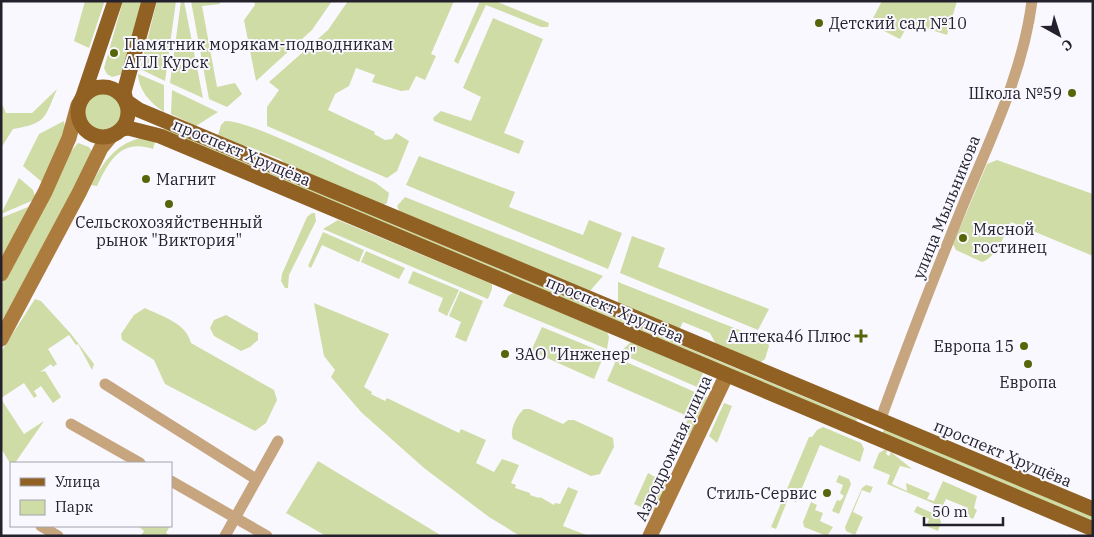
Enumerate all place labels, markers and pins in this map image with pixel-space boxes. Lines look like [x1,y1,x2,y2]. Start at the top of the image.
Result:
place label: Детский сад №10 [829,13,967,33]
marker: Детский сад №10 [813,17,825,29]
place label: Памятник морякам-подводникам АПЛ Курск [124,34,393,72]
marker: Памятник морякам-подводникам АПЛ Курск [108,47,120,59]
place label: Школа №59 [969,83,1062,103]
marker: Школа №59 [1066,87,1078,99]
place label: Магнит [156,169,216,189]
marker: Магнит [140,173,152,185]
marker: Сельскохозяйственный рынок "Виктория" [163,198,175,210]
place label: Сельскохозяйственный рынок "Виктория" [75,212,263,250]
place label: Мясной гостинец [973,219,1047,257]
marker: Мясной гостинец [957,232,969,244]
place label: Аптека46 Плюс [728,326,851,346]
marker: Аптека46 Плюс [855,330,867,342]
place label: Европа 15 [934,336,1014,356]
marker: Европа 15 [1018,340,1030,352]
place label: ЗАО "Инженер" [515,344,636,364]
marker: ЗАО "Инженер" [499,348,511,360]
marker: Европа [1022,358,1034,370]
place label: Европа [999,372,1057,392]
place label: Стиль-Сервис [707,483,817,503]
marker: Стиль-Сервис [821,487,833,499]

